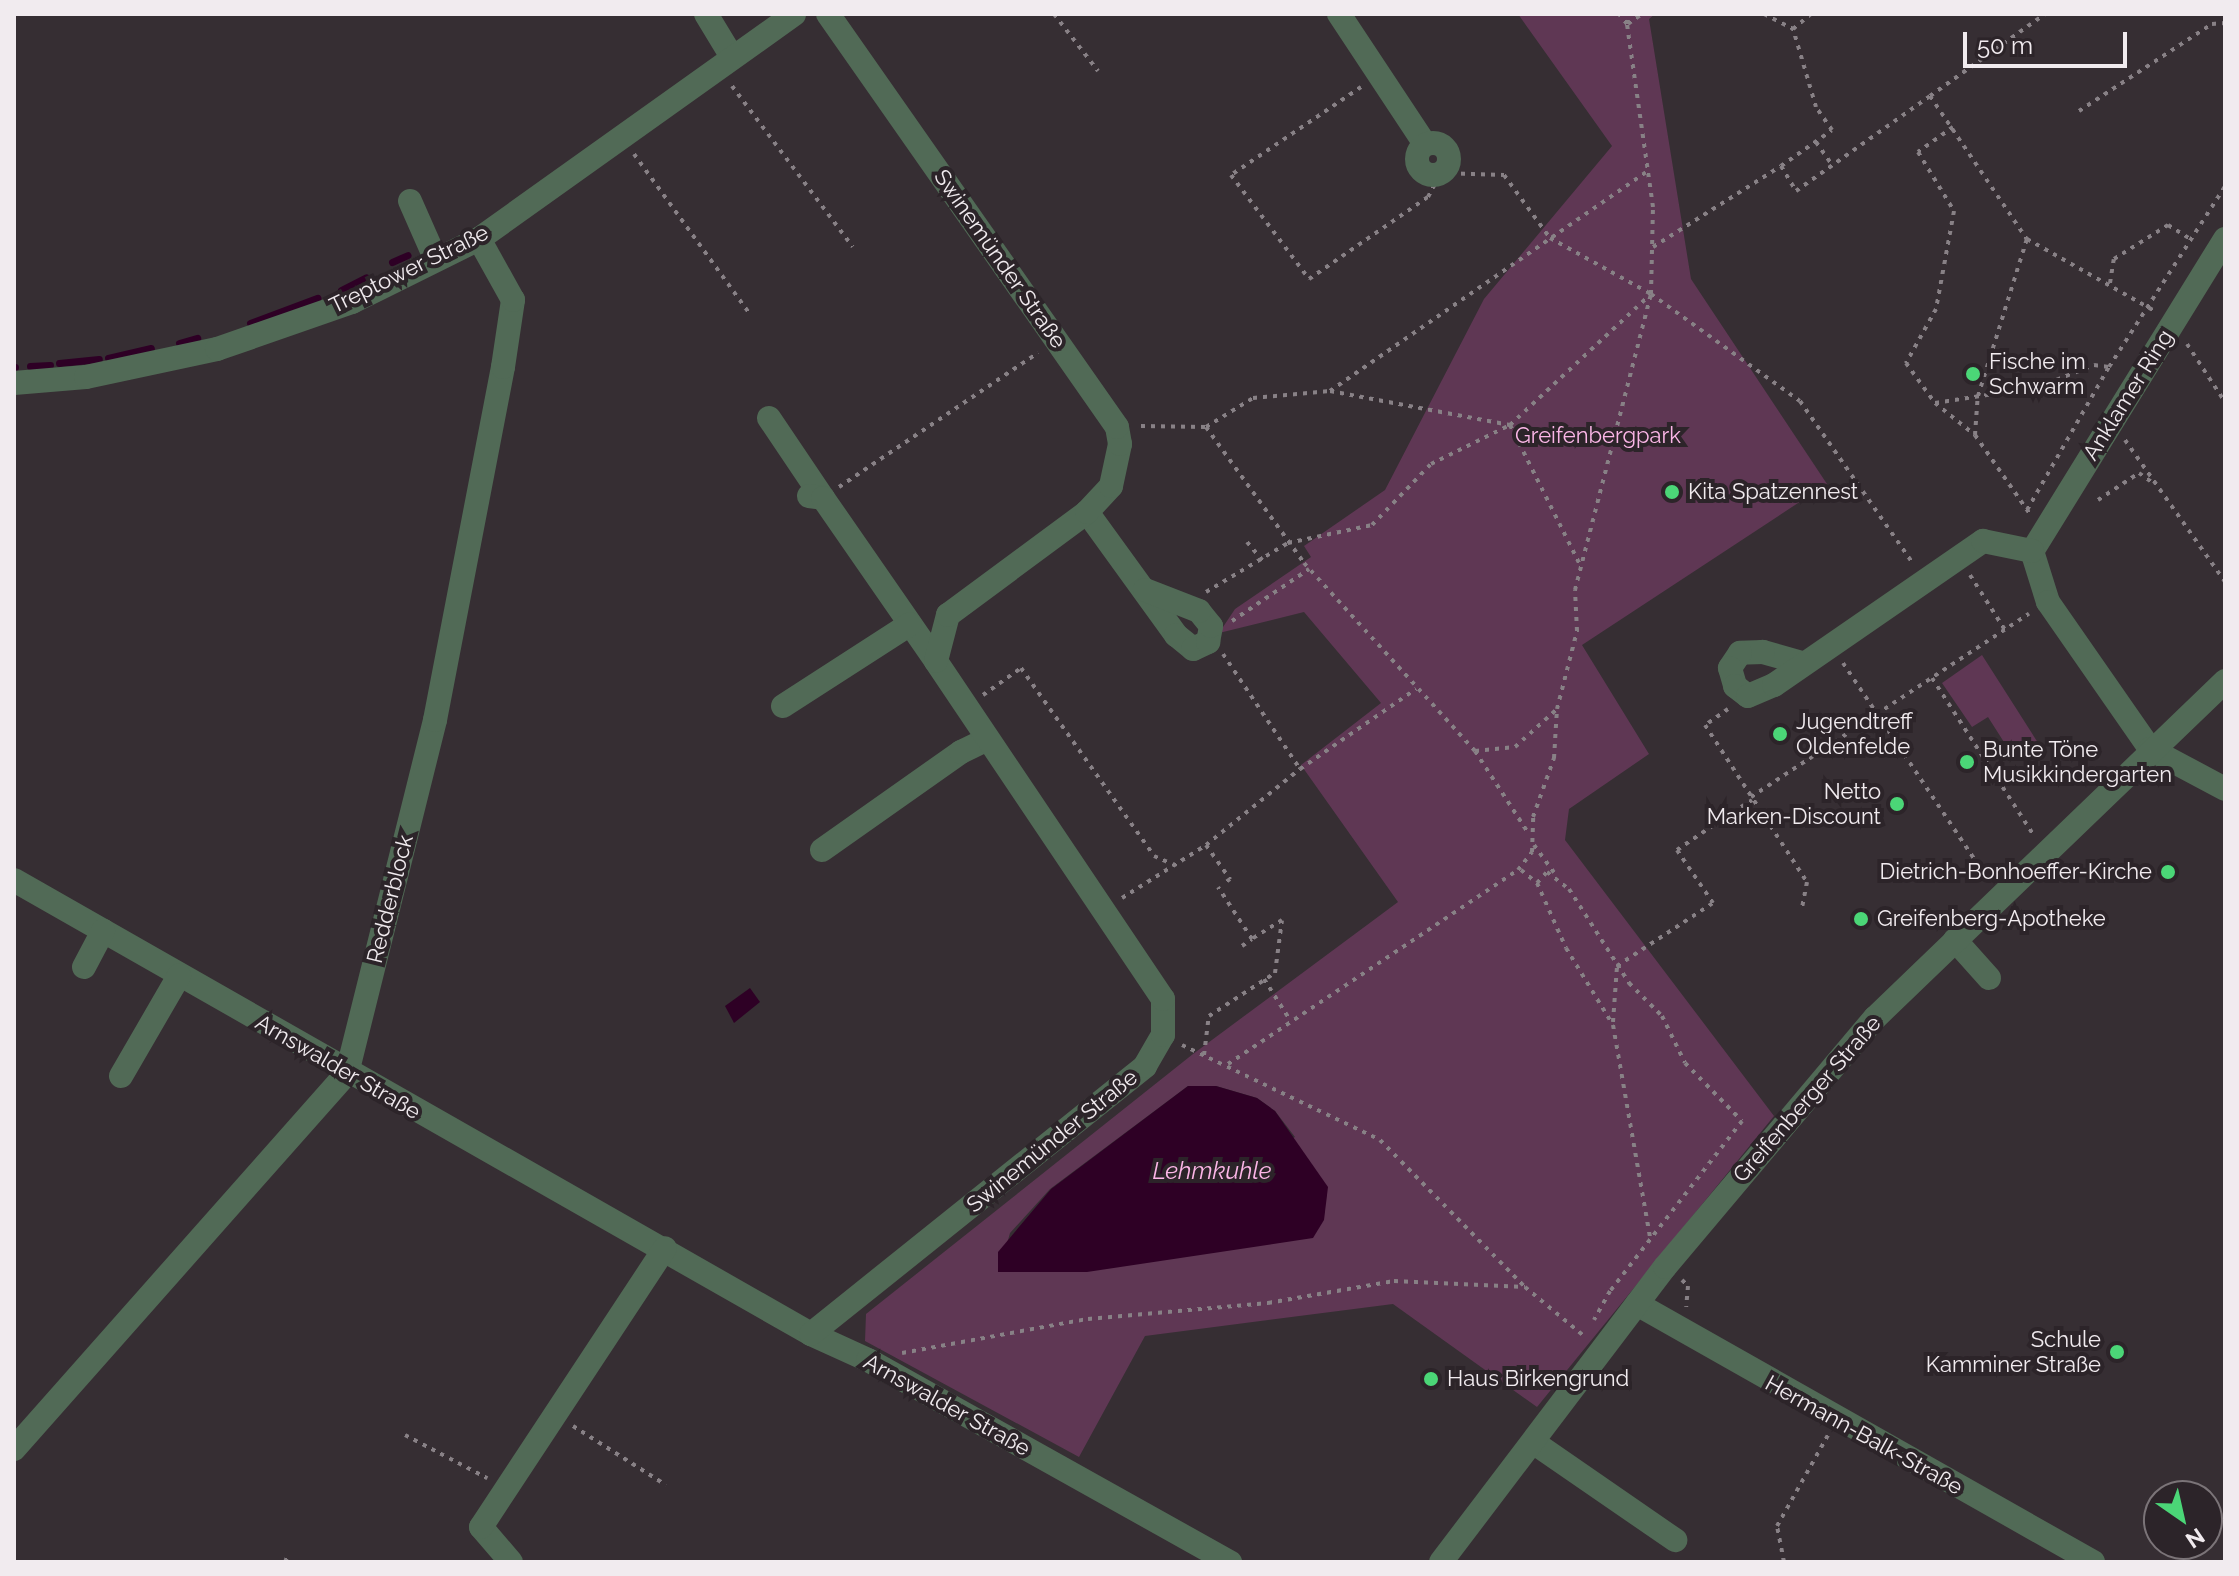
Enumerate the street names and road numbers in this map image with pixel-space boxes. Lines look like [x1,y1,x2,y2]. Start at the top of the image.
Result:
street label: Swinemünder Straße [928,164,1072,354]
street label: Treptower Straße [325,219,493,319]
street label: Anklamer Ring [2077,325,2179,465]
street label: Redderblock [361,832,419,966]
street label: Arnswalder Straße [251,1009,425,1125]
street label: Greifenberger Straße [1727,1010,1887,1188]
street label: Swinemünder Straße [961,1064,1143,1218]
street label: Arnswalder Straße [859,1348,1035,1462]
street label: Hermann-Balk-Straße [1761,1370,1967,1500]

